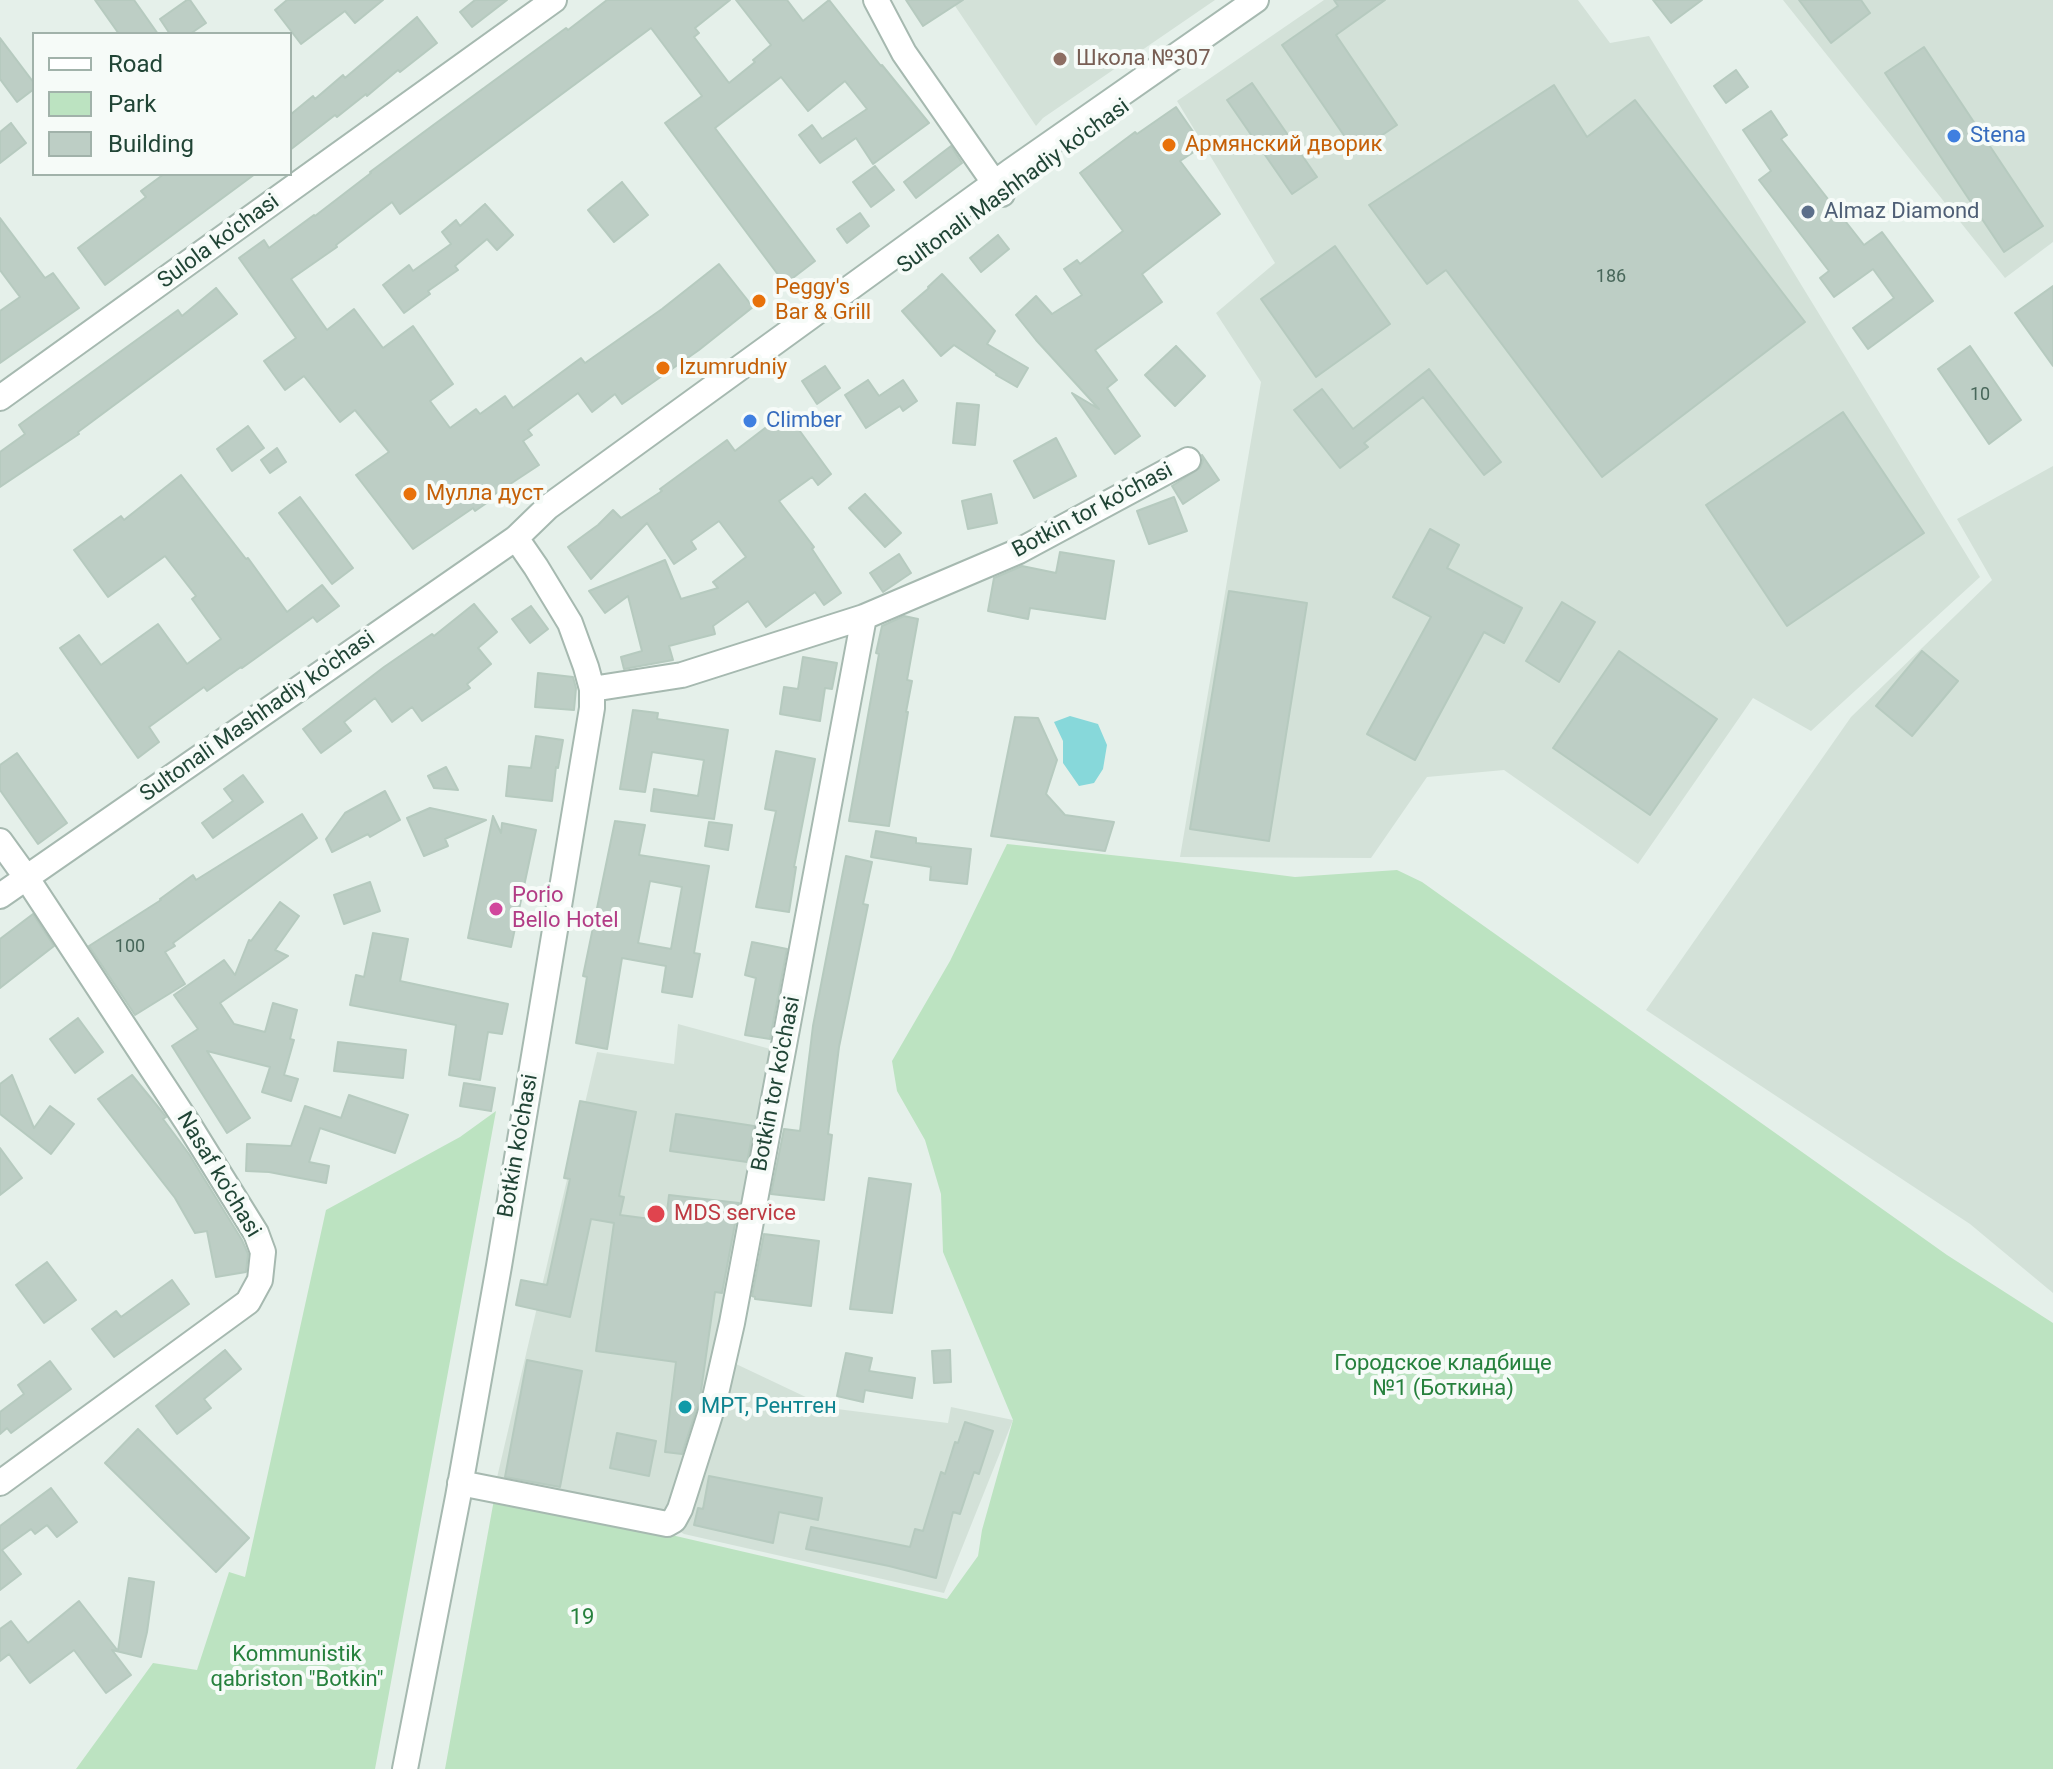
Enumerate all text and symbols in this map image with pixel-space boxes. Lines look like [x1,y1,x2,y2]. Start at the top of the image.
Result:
legend [32,32,292,176]
place label: Школа №307 [1076,46,1211,72]
text: Road [108,50,163,78]
marker: Школа №307 [1051,50,1069,68]
text: Park [108,90,156,118]
street label: Sultonali Mashhadiy ko'chasi [893,94,1135,280]
place label: Stena [1970,123,2026,149]
marker: Stena [1945,127,1963,145]
text: Building [108,130,194,158]
place label: Армянский дворик [1185,132,1382,158]
marker: Армянский дворик [1160,136,1178,154]
street label: Sulola ko'chasi [153,189,285,295]
place label: Almaz Diamond [1824,199,1979,225]
marker: Almaz Diamond [1799,203,1817,221]
house number: 186 [1596,266,1626,288]
place label: Peggy's Bar & Grill [775,275,871,326]
marker: Peggy's Bar & Grill [750,292,768,310]
place label: Izumrudniy [679,355,787,381]
marker: Izumrudniy [654,359,672,377]
house number: 10 [1970,384,1990,406]
place label: Climber [766,408,842,434]
marker: Climber [741,412,759,430]
street label: Botkin tor ko'chasi [1008,458,1178,564]
place label: Мулла дуст [426,481,544,507]
marker: Мулла дуст [401,485,419,503]
street label: Sultonali Mashhadiy ko'chasi [136,626,380,808]
place label: Porio Bello Hotel [512,883,619,934]
marker: Porio Bello Hotel [487,900,505,918]
house number: 100 [115,936,145,958]
street label: Botkin tor ko'chasi [747,994,807,1174]
street label: Botkin ko'chasi [493,1072,545,1220]
street label: Nasaf ko'chasi [170,1107,266,1243]
place label: MDS service [674,1201,796,1227]
marker: MDS service [645,1203,667,1225]
park label: Городское кладбище №1 (Боткина) [1334,1351,1552,1402]
place label: МРТ, Рентген [701,1394,837,1420]
marker: МРТ, Рентген [676,1398,694,1416]
park label: 19 [570,1605,594,1631]
park label: Kommunistik qabriston "Botkin" [210,1642,384,1694]

